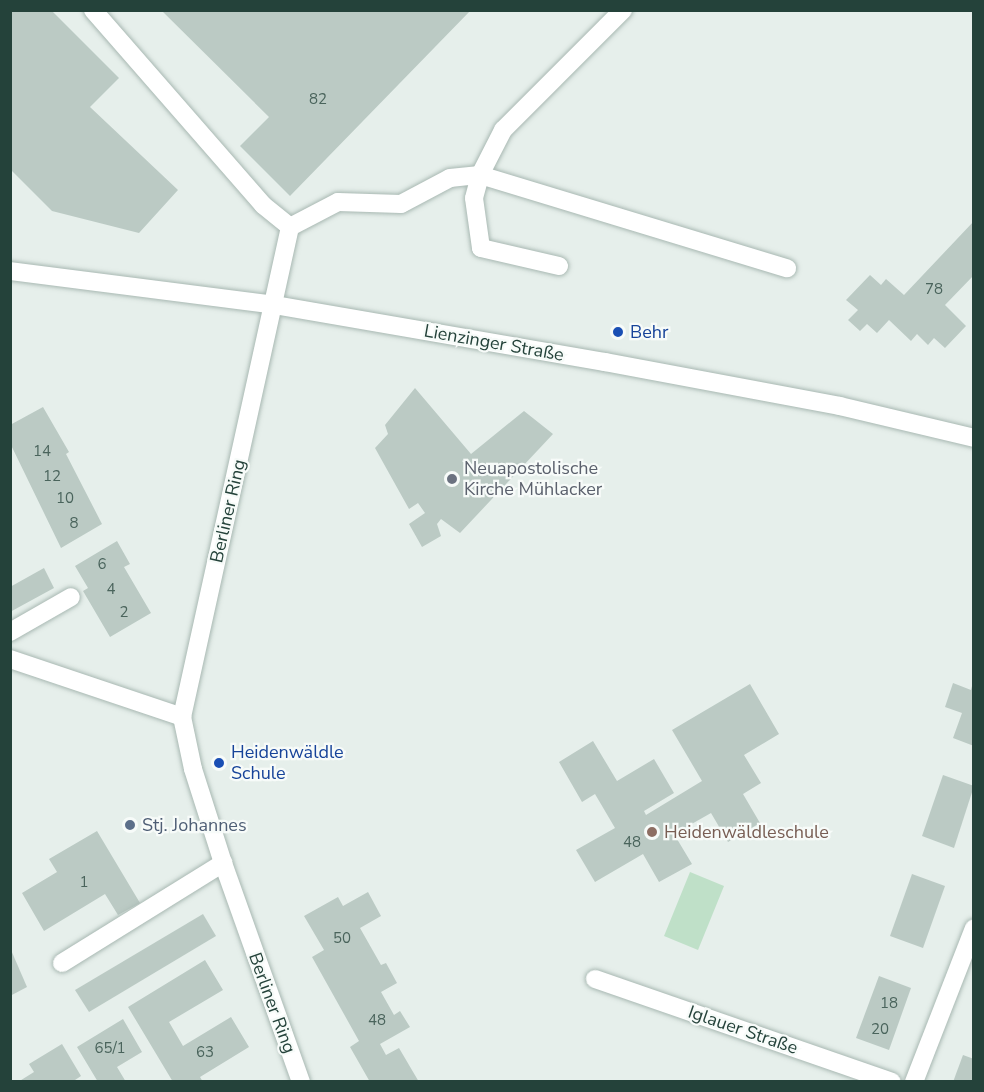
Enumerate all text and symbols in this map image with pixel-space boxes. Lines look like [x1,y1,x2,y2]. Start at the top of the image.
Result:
house number: 82 [309,91,327,109]
house number: 78 [925,281,943,299]
street label: Lienzinger Straße [422,320,566,366]
place label: Behr [630,321,668,343]
marker: Behr [611,325,625,339]
house number: 14 [33,443,51,461]
street label: Berliner Ring [206,457,250,565]
place label: Neuapostolische Kirche Mühlacker [464,458,602,500]
house number: 12 [43,468,61,486]
marker: Neuapostolische Kirche Mühlacker [445,472,459,486]
house number: 10 [56,490,74,508]
house number: 8 [70,515,78,533]
house number: 6 [98,556,106,574]
house number: 4 [107,581,115,599]
house number: 2 [120,604,128,622]
place label: Heidenwäldle Schule [231,742,344,784]
marker: Heidenwäldle Schule [212,756,226,770]
place label: Stj. Johannes [142,814,247,836]
marker: Stj. Johannes [123,818,137,832]
place label: Heidenwäldleschule [664,821,829,843]
marker: Heidenwäldleschule [645,825,659,839]
house number: 48 [623,834,641,852]
house number: 1 [80,874,88,892]
house number: 50 [333,930,351,948]
street label: Berliner Ring [244,950,300,1056]
house number: 18 [880,995,898,1013]
street label: Iglauer Straße [685,1001,801,1059]
house number: 48 [368,1012,386,1030]
house number: 20 [871,1021,889,1039]
house number: 65/1 [94,1040,126,1058]
house number: 63 [196,1044,214,1062]

